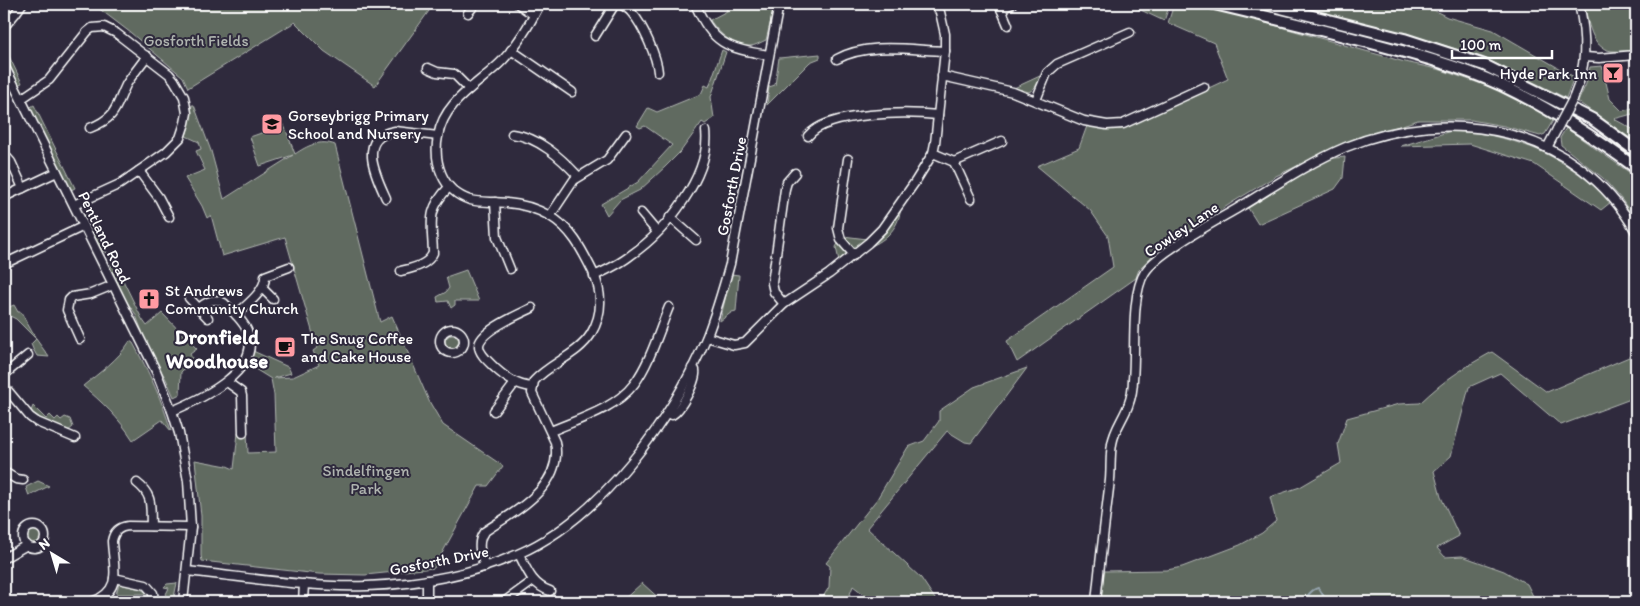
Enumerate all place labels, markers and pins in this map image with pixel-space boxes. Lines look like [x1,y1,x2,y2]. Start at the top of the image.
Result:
bar icon: Hyde Park Inn [1601,61,1625,85]
place label: Hyde Park Inn [1500,64,1597,83]
place label: Gorseybrigg Primary School and Nursery [288,106,429,143]
school or university icon: Gorseybrigg Primary School and Nursery [260,112,284,136]
place label: St Andrews Community Church [165,281,299,318]
church icon: St Andrews Community Church [137,287,161,311]
place label: The Snug Coffee and Cake House [301,329,413,366]
cafe icon: The Snug Coffee and Cake House [273,335,297,359]

